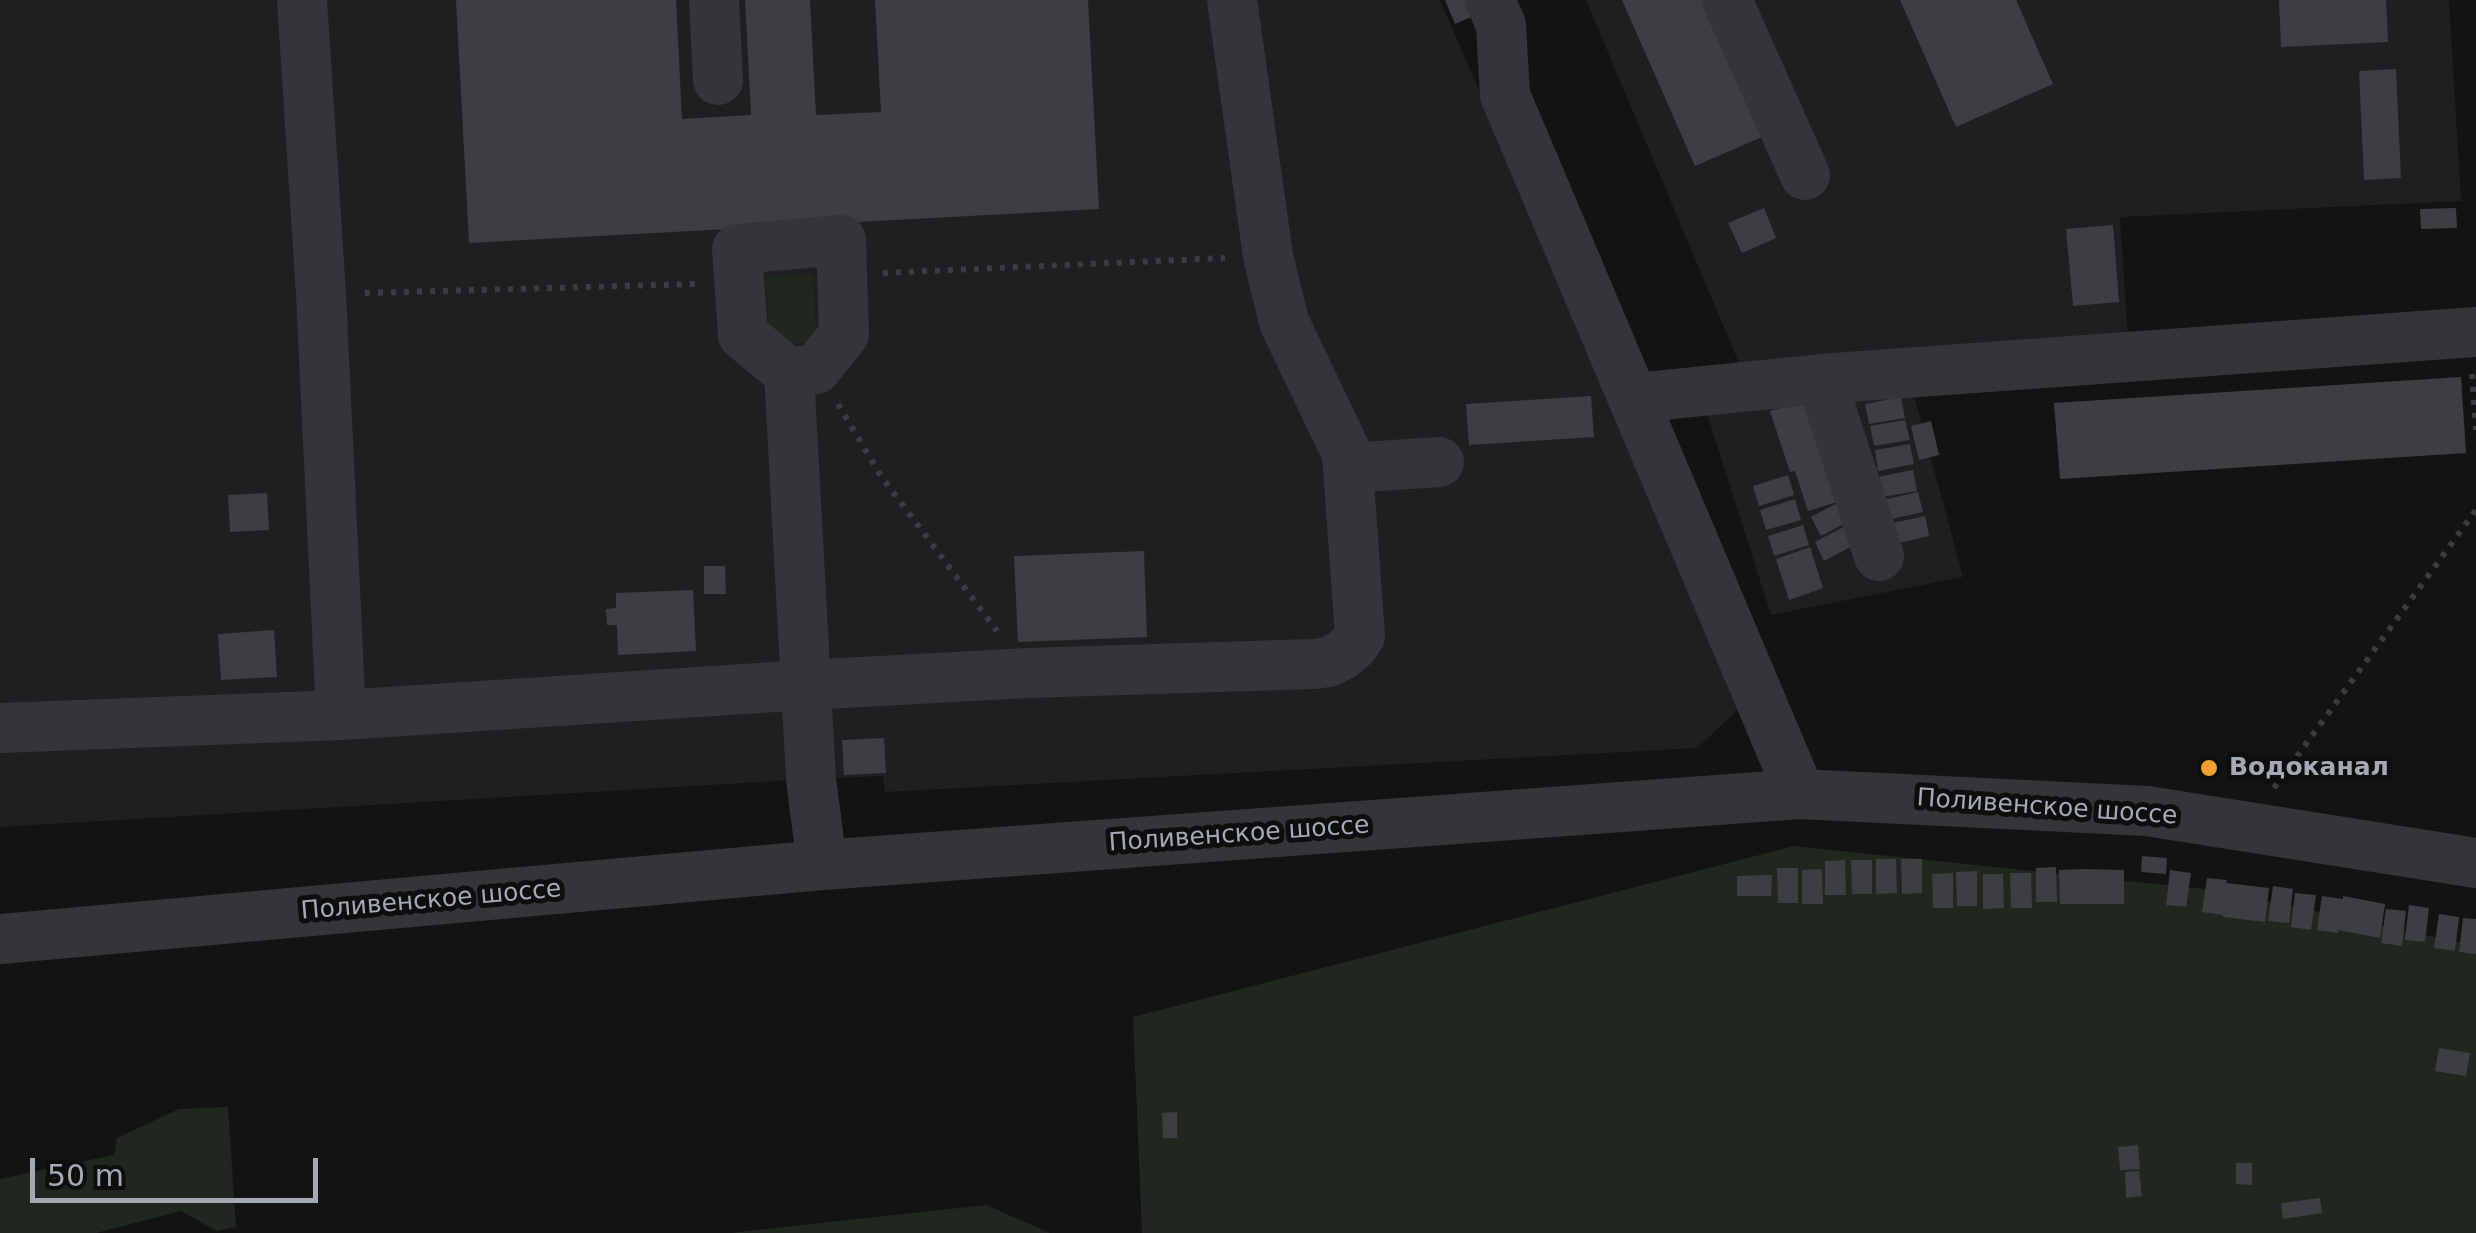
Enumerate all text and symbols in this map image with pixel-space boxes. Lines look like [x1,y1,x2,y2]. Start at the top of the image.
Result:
place label: Водоканал [2229,753,2389,783]
marker: Водоканал [2198,757,2220,779]
street label: Поливенское шоссе [1916,784,2178,832]
street label: Поливенское шоссе [1108,811,1370,859]
street label: Поливенское шоссе [300,875,562,927]
scale bar [35,1138,322,1200]
text: 50 m [47,1158,124,1193]

